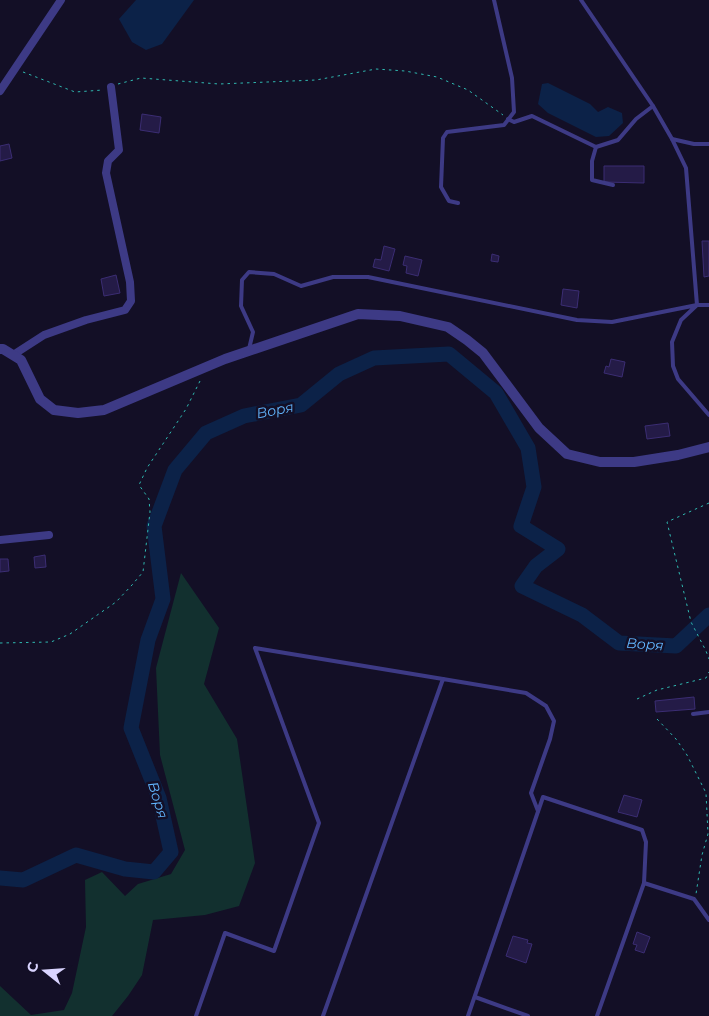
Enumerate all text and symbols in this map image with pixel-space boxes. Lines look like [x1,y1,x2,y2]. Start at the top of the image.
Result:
water label: Воря [255,398,295,422]
water label: Воря [626,634,664,654]
water label: Воря [144,779,172,821]
north arrow [20,946,70,996]
text: С [22,960,43,975]

